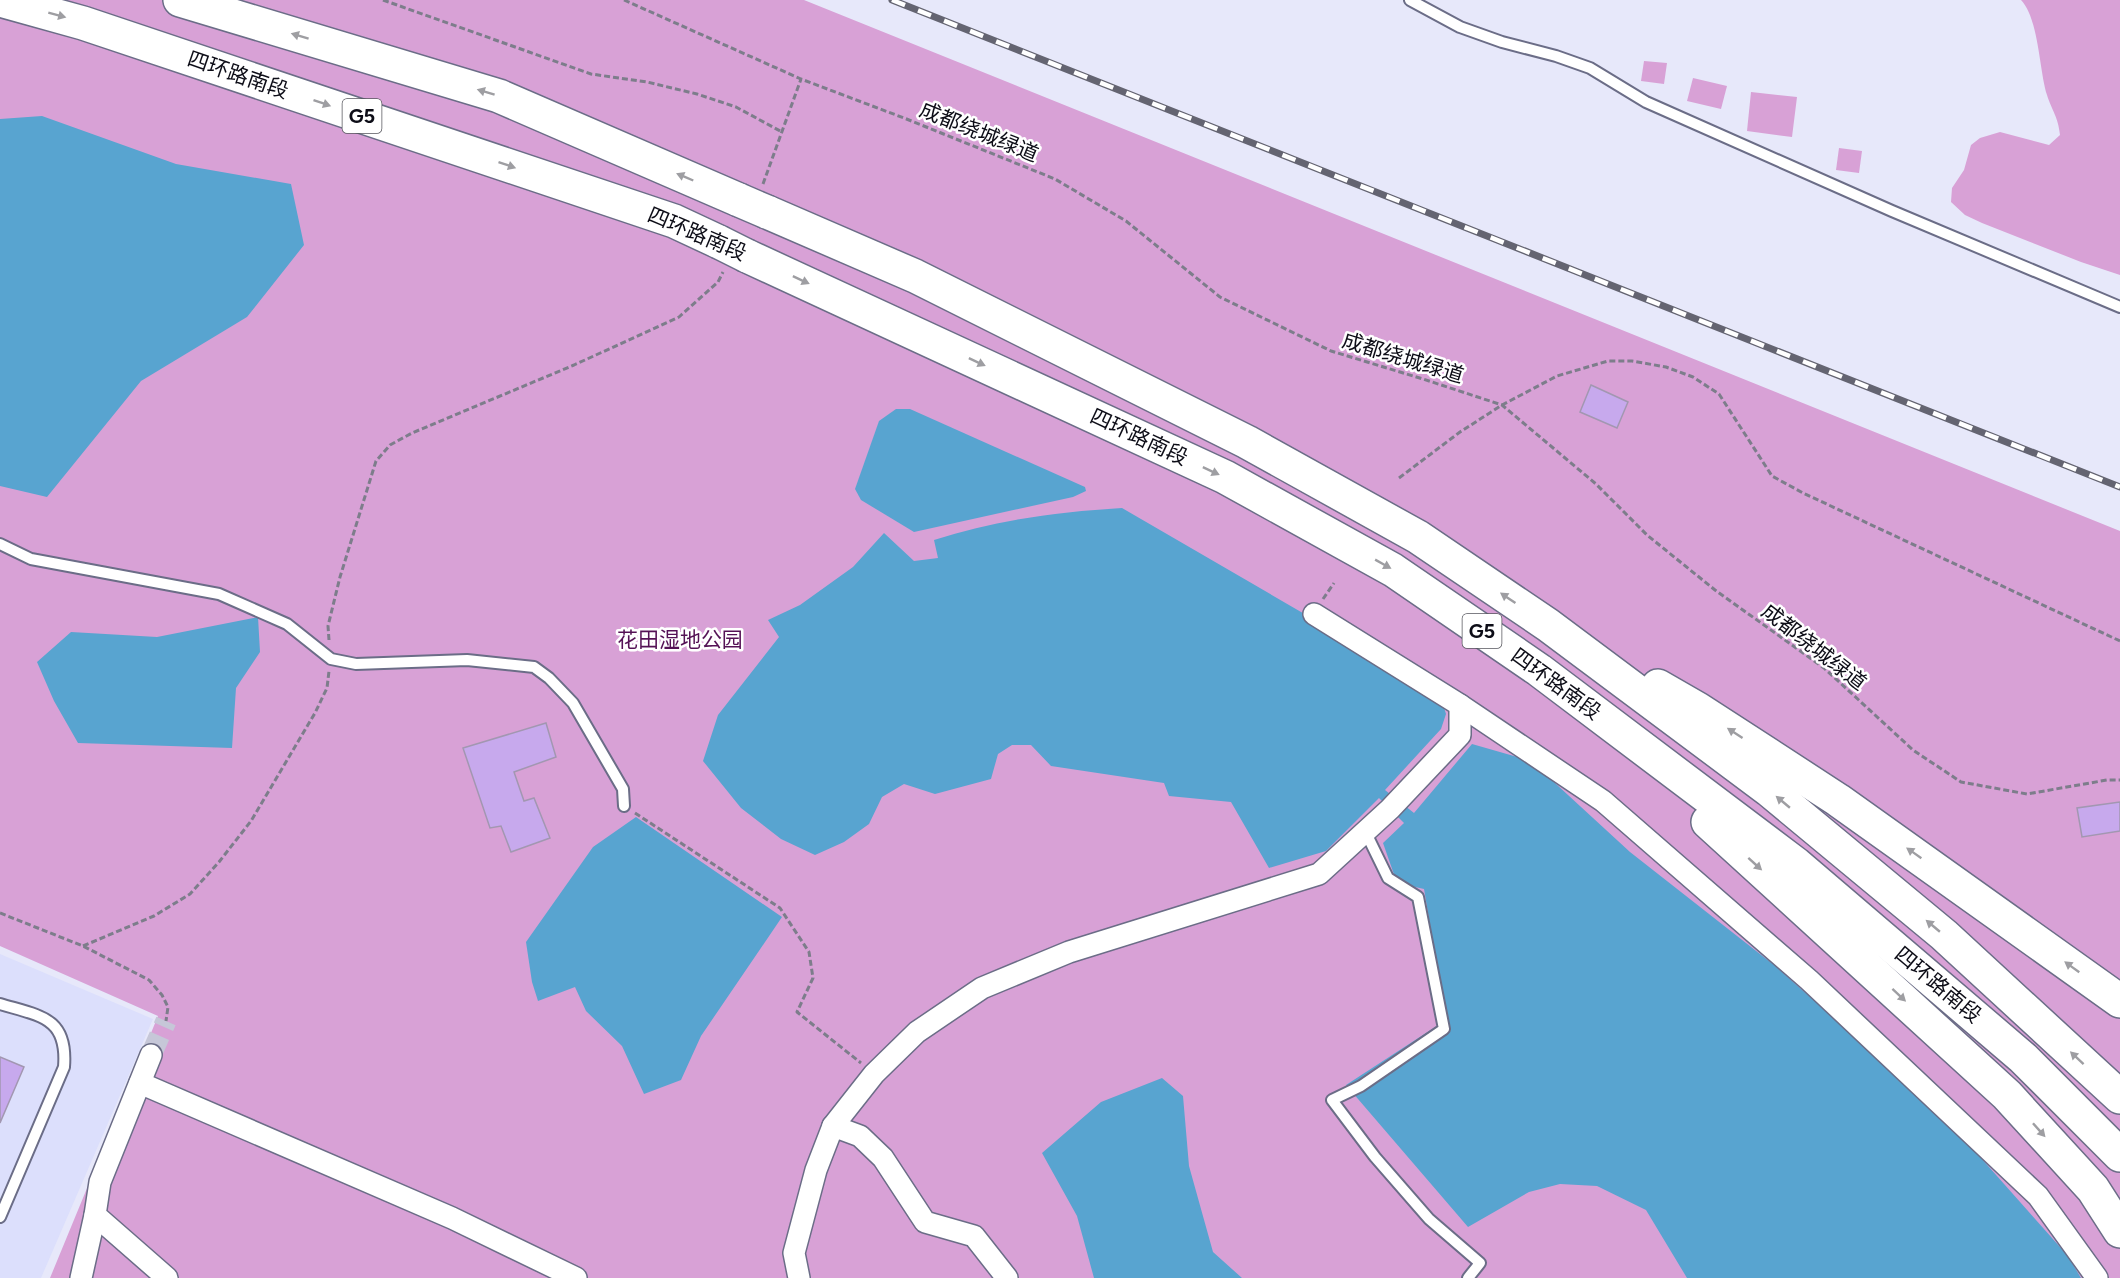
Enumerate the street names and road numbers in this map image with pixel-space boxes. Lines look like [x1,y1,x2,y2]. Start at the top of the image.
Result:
street label: 四环路南段 [184,46,292,103]
street label: 成都绕城绿道 [916,96,1042,167]
road number: G5 [342,99,382,133]
street label: 四环路南段 [644,202,750,266]
street label: 成都绕城绿道 [1339,327,1467,388]
street label: 四环路南段 [1086,403,1192,470]
street label: 成都绕城绿道 [1757,598,1872,695]
road number: G5 [1462,614,1502,648]
street label: 四环路南段 [1506,643,1606,725]
street label: 四环路南段 [1890,941,1987,1028]

